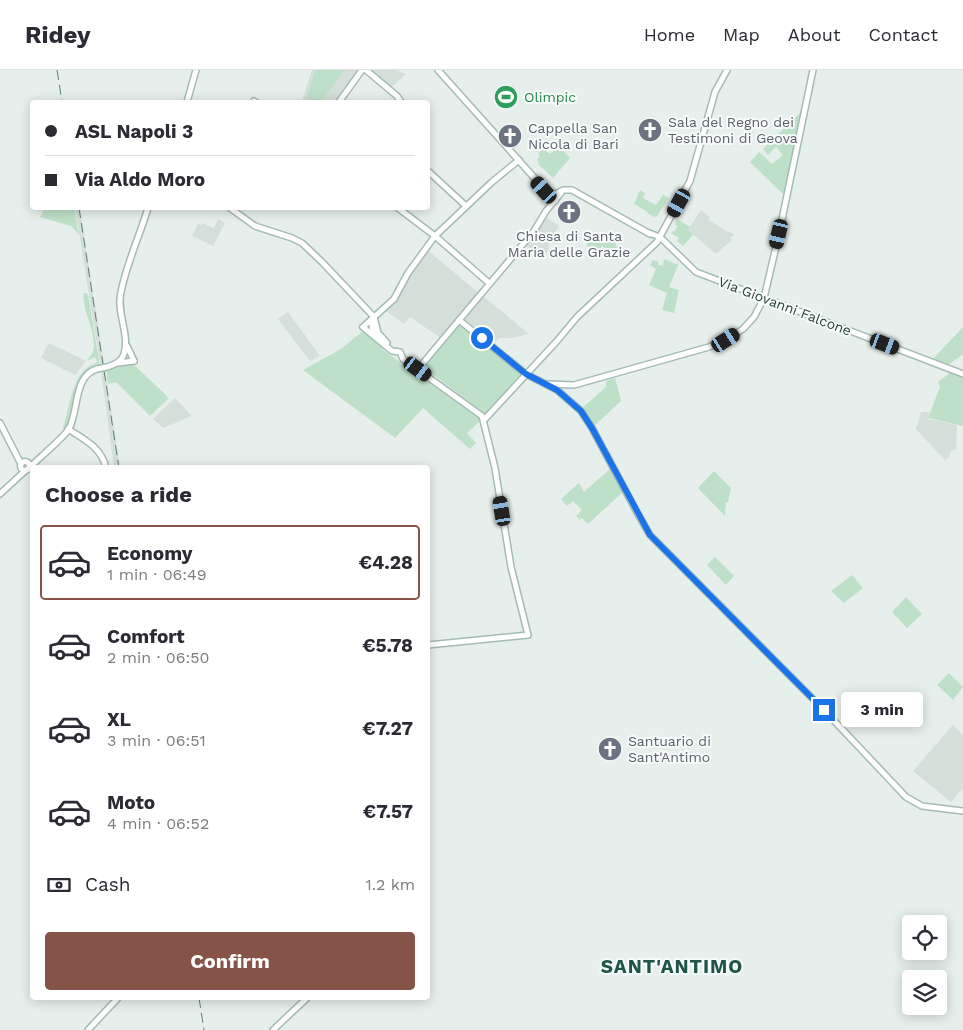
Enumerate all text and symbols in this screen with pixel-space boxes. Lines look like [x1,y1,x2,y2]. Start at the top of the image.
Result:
text: Ridey [25,21,91,49]
text: Home [644,24,695,45]
text: Map [723,24,760,45]
text: About [788,24,840,45]
text: Contact [868,24,938,45]
sports icon: Olimpic [493,84,519,110]
place label: Olimpic [524,89,576,105]
place label: Sala del Regno dei Testimoni di Geova [668,114,798,146]
church icon: Sala del Regno dei Testimoni di Geova [637,117,663,143]
text: ASL Napoli 3 [75,120,193,143]
place label: Cappella San Nicola di Bari [528,120,619,152]
church icon: Cappella San Nicola di Bari [497,123,523,149]
text: Via Aldo Moro [75,168,205,191]
car [528,174,559,206]
car [665,186,692,220]
church icon: Chiesa di Santa Maria delle Grazie [556,199,582,225]
car [768,218,789,250]
place label: Chiesa di Santa Maria delle Grazie [508,228,630,260]
street label: Via Giovanni Falcone [716,273,854,339]
car [709,326,742,354]
route start [471,327,493,349]
car [868,332,901,356]
car [401,354,434,384]
text: Choose a ride [45,482,192,507]
car [492,495,511,527]
icon: car [47,540,92,585]
text: Economy [107,542,192,565]
text: €4.28 [359,551,413,574]
text: 1 min · 06:49 [107,565,207,584]
icon: car [47,623,92,668]
text: Comfort [107,625,185,648]
text: €5.78 [362,634,413,657]
text: 2 min · 06:50 [107,648,209,667]
callout: 3 min [842,692,924,728]
route end [813,699,835,721]
text: 3 min [860,700,904,719]
icon: car [47,706,92,751]
text: XL [107,708,131,731]
text: €7.27 [362,717,413,740]
text: 3 min · 06:51 [107,731,206,750]
place label: Santuario di Sant'Antimo [628,733,711,765]
church icon: Santuario di Sant'Antimo [597,736,623,762]
icon: car [47,789,92,834]
text: Moto [107,791,155,814]
text: €7.57 [363,800,413,823]
text: 4 min · 06:52 [107,814,209,833]
icon: cash [45,871,73,899]
text: Cash [85,873,131,896]
text: 1.2 km [365,875,415,894]
map controls [902,915,947,1015]
button: locate [902,915,947,960]
button: Confirm [45,932,415,990]
district label: SANT'ANTIMO [601,955,743,978]
button: layers [902,970,947,1015]

